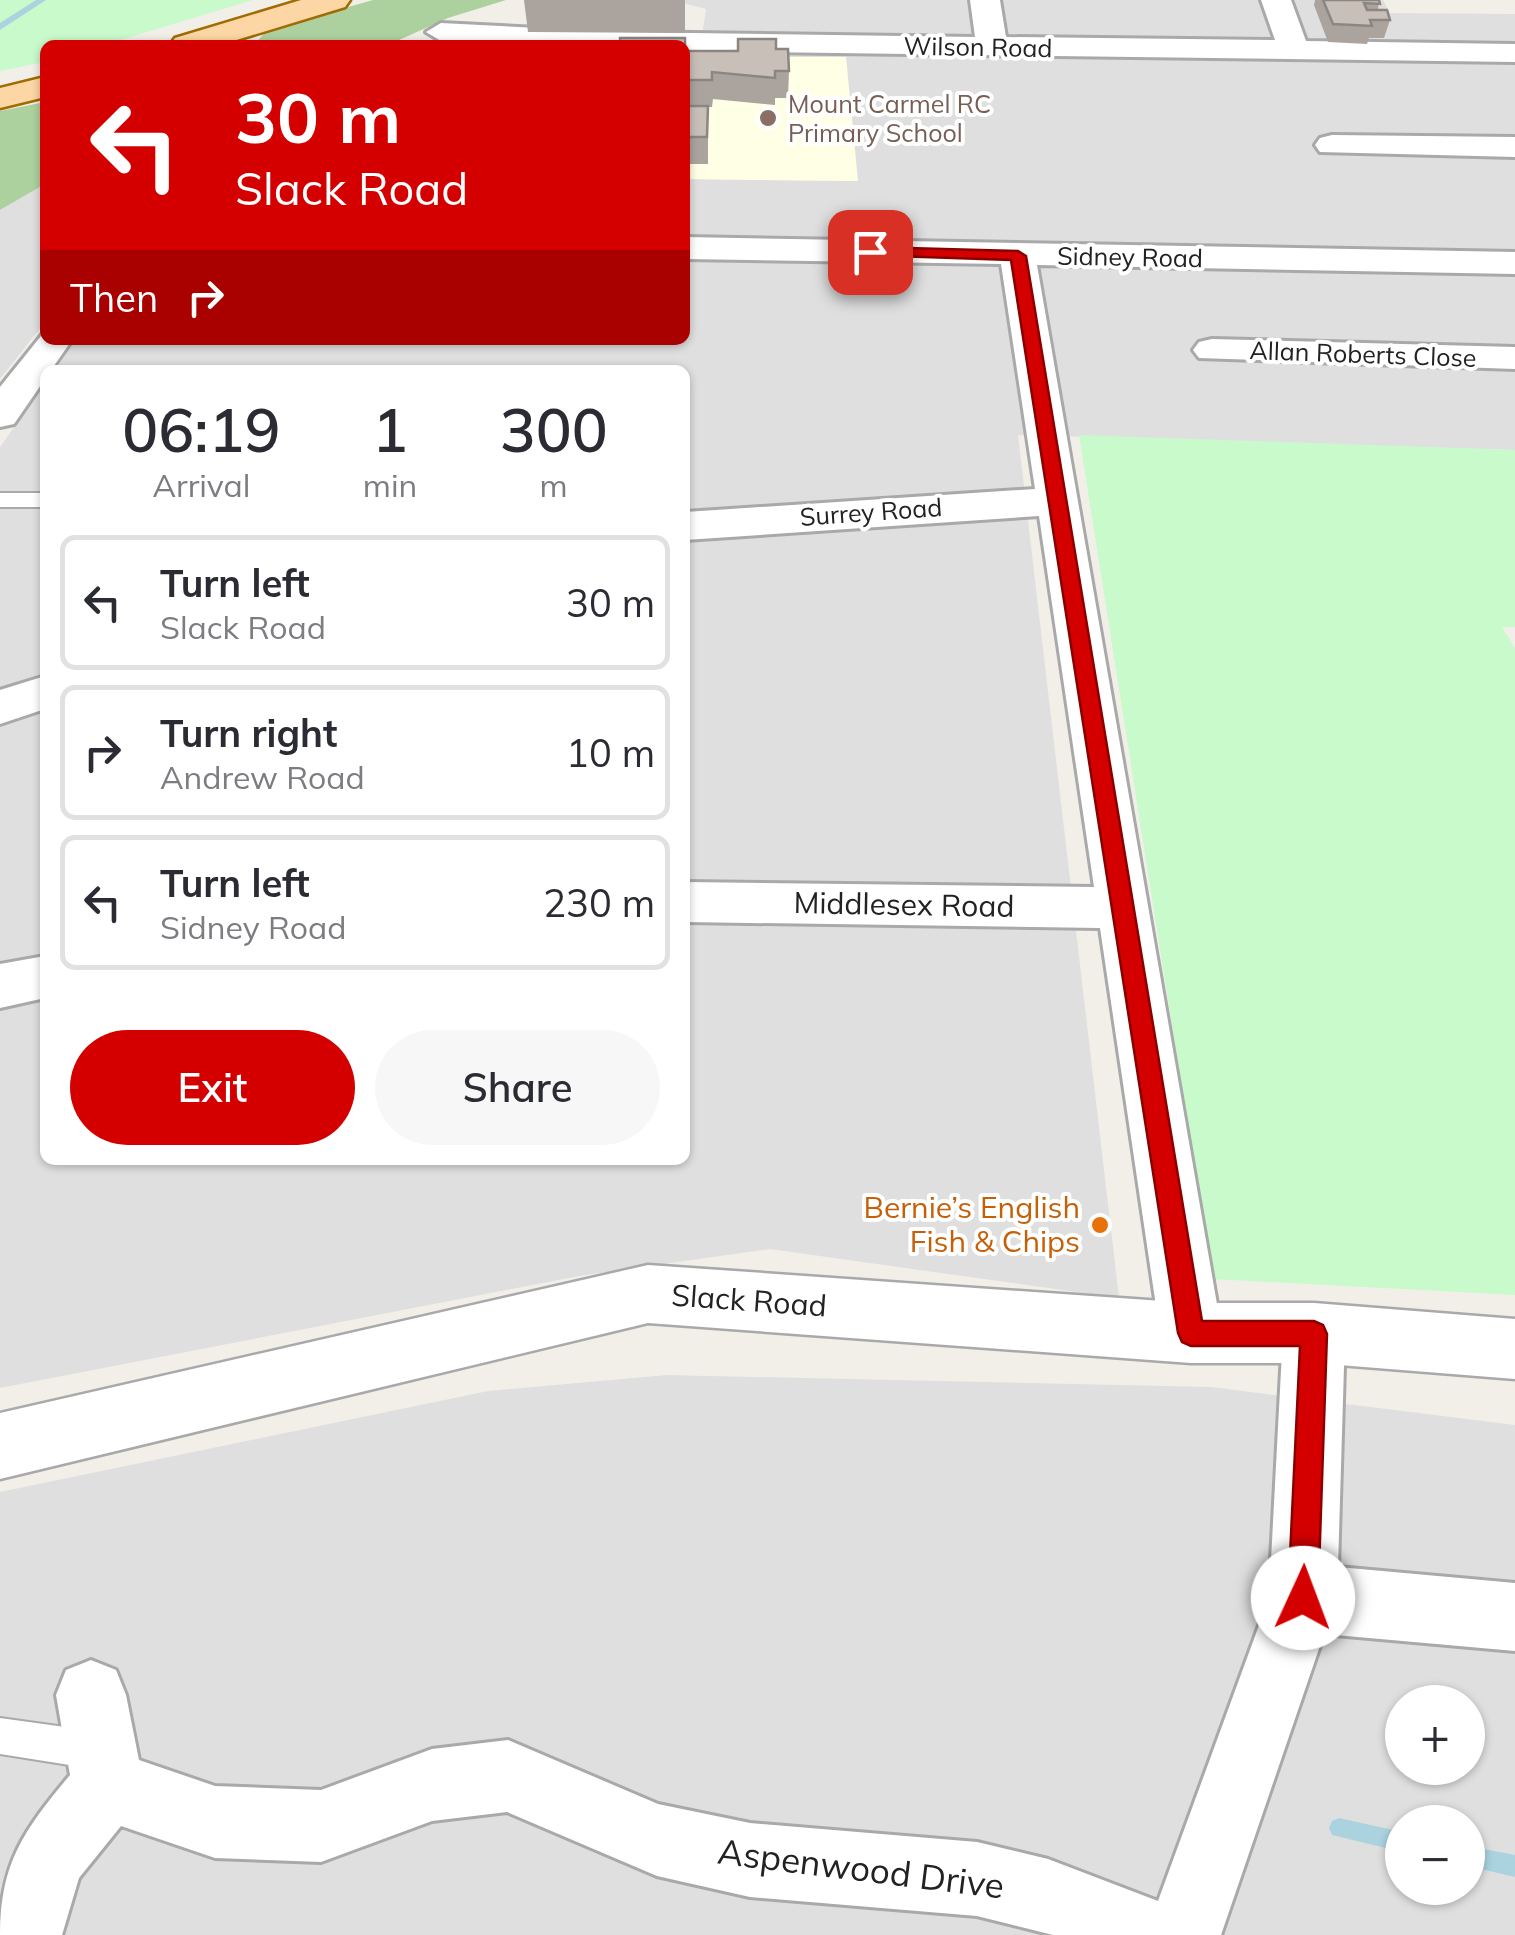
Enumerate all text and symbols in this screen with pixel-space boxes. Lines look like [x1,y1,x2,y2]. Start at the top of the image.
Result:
street label: Wilson Road [903,30,1053,63]
text: 30 m [235,73,401,161]
icon: left [70,80,200,210]
place label: Mount Carmel RC Primary School [788,88,991,148]
marker: Mount Carmel RC Primary School [757,107,779,129]
text: Slack Road [235,160,468,216]
pin [828,210,913,295]
icon: arrive [843,225,898,280]
street label: Sidney Road [1057,240,1203,273]
icon: right [178,270,233,325]
text: Then [70,274,158,322]
street label: Allan Roberts Close [1249,334,1477,373]
text: 06:19 [122,392,281,467]
text: 1 [372,392,408,467]
text: 300 [500,392,608,467]
text: Arrival [153,465,250,505]
text: min [363,465,417,505]
text: m [540,465,568,505]
street label: Surrey Road [799,491,943,532]
text: Turn left [160,559,310,607]
icon: left [75,575,130,630]
text: 30 m [566,579,655,627]
text: Slack Road [160,607,326,647]
text: Turn right [160,709,337,757]
icon: right [75,725,130,780]
text: 10 m [566,729,655,777]
text: Andrew Road [160,757,365,797]
text: Turn left [160,859,310,907]
icon: left [75,875,130,930]
text: 230 m [543,879,655,927]
street label: Middlesex Road [793,883,1015,925]
text: Sidney Road [160,907,347,947]
button: Exit [70,1030,355,1145]
button: Share [375,1030,660,1145]
place label: Bernie’s English Fish & Chips [863,1188,1080,1260]
marker: Bernie’s English Fish & Chips [1089,1214,1111,1236]
street label: Slack Road [670,1276,828,1324]
position arrow [1251,1546,1355,1650]
map controls [1385,1685,1485,1905]
button: + [1385,1685,1485,1785]
button: − [1385,1805,1485,1905]
street label: Aspenwood Drive [715,1829,1007,1907]

